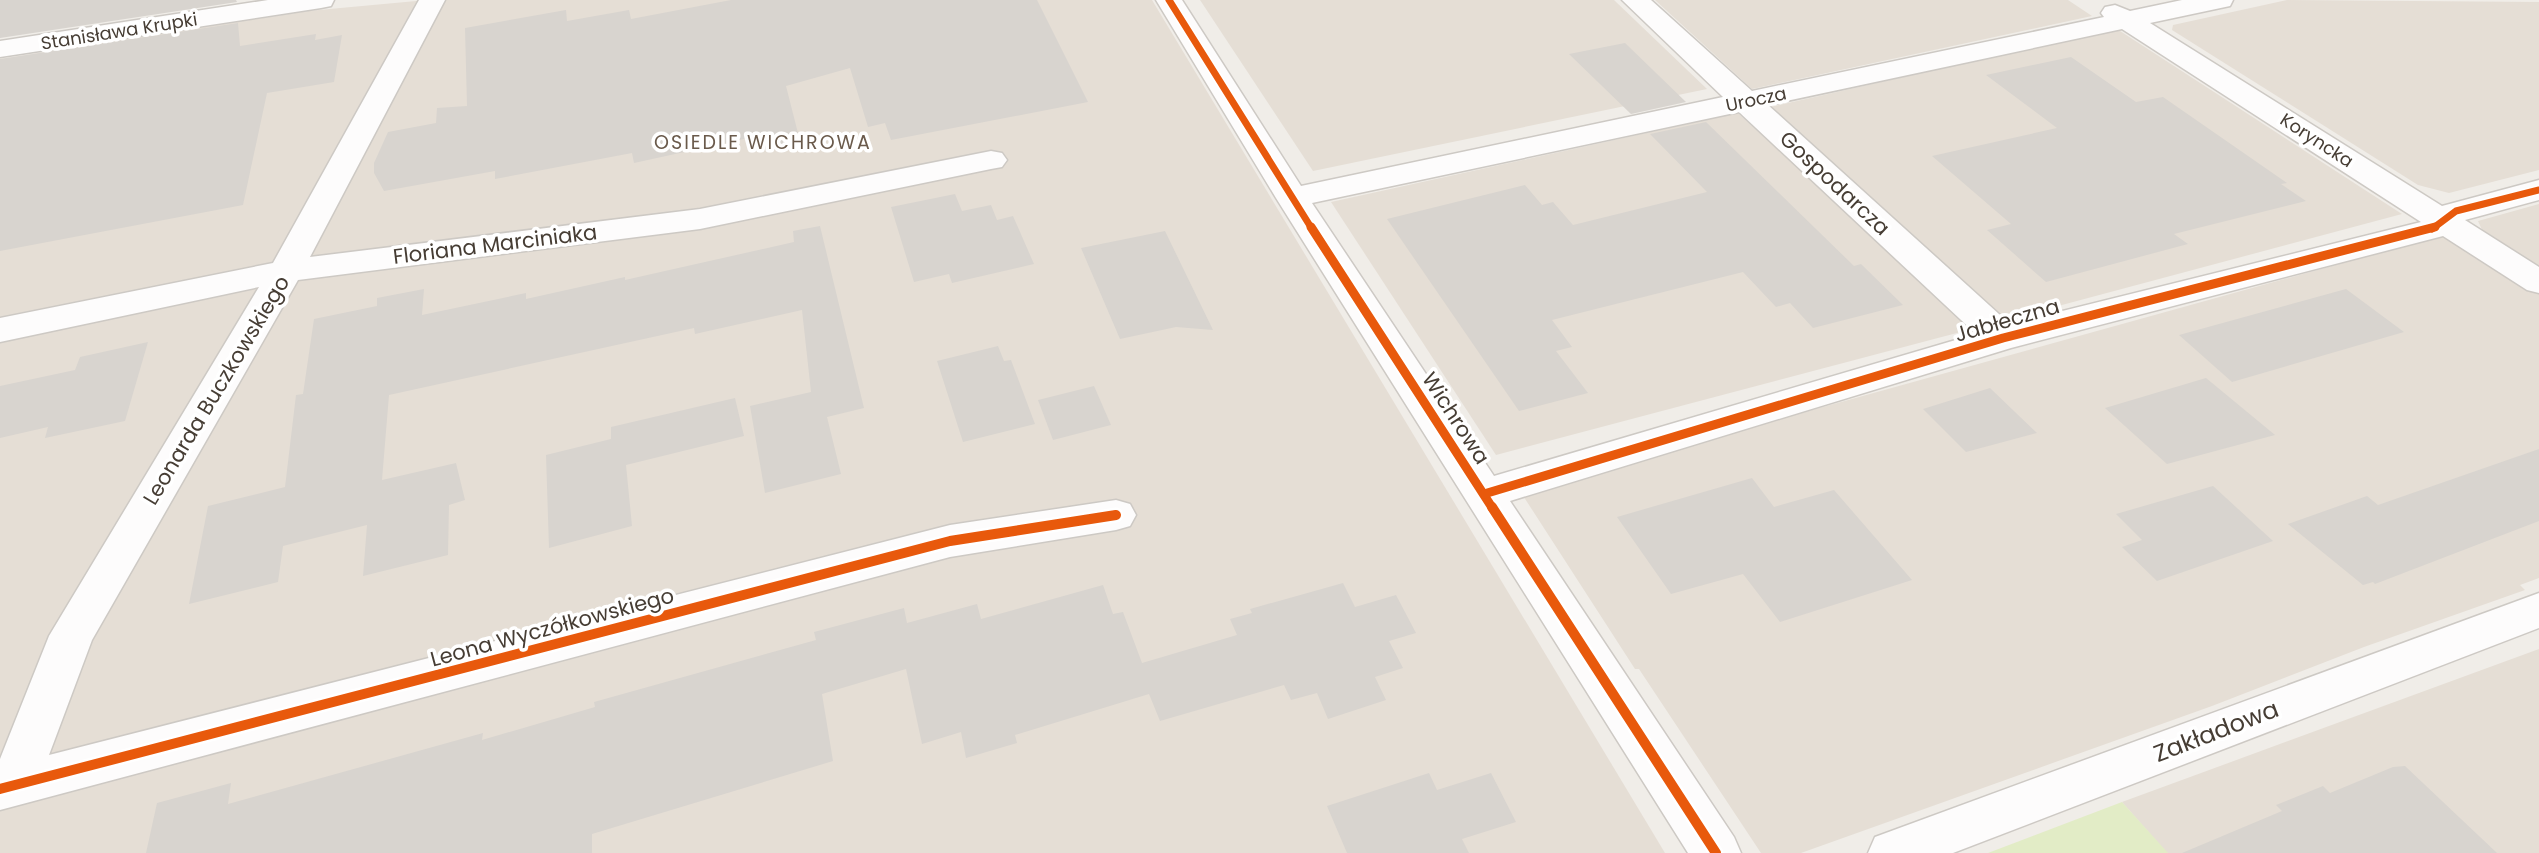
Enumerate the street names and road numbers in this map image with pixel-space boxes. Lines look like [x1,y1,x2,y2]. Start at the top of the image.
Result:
street label: Stanisława Krupki [39,6,199,56]
street label: Urocza [1723,80,1789,118]
street label: Koryncka [2275,107,2359,173]
street label: Gospodarcza [1774,124,1896,242]
street label: Floriana Marciniaka [391,217,599,271]
street label: Leonarda Buczkowskiego [136,270,296,510]
street label: Jabłeczna [1951,291,2063,349]
street label: Wichrowa [1415,366,1497,470]
street label: Leona Wyczółkowskiego [427,580,677,674]
street label: Zakładowa [2149,692,2283,770]

